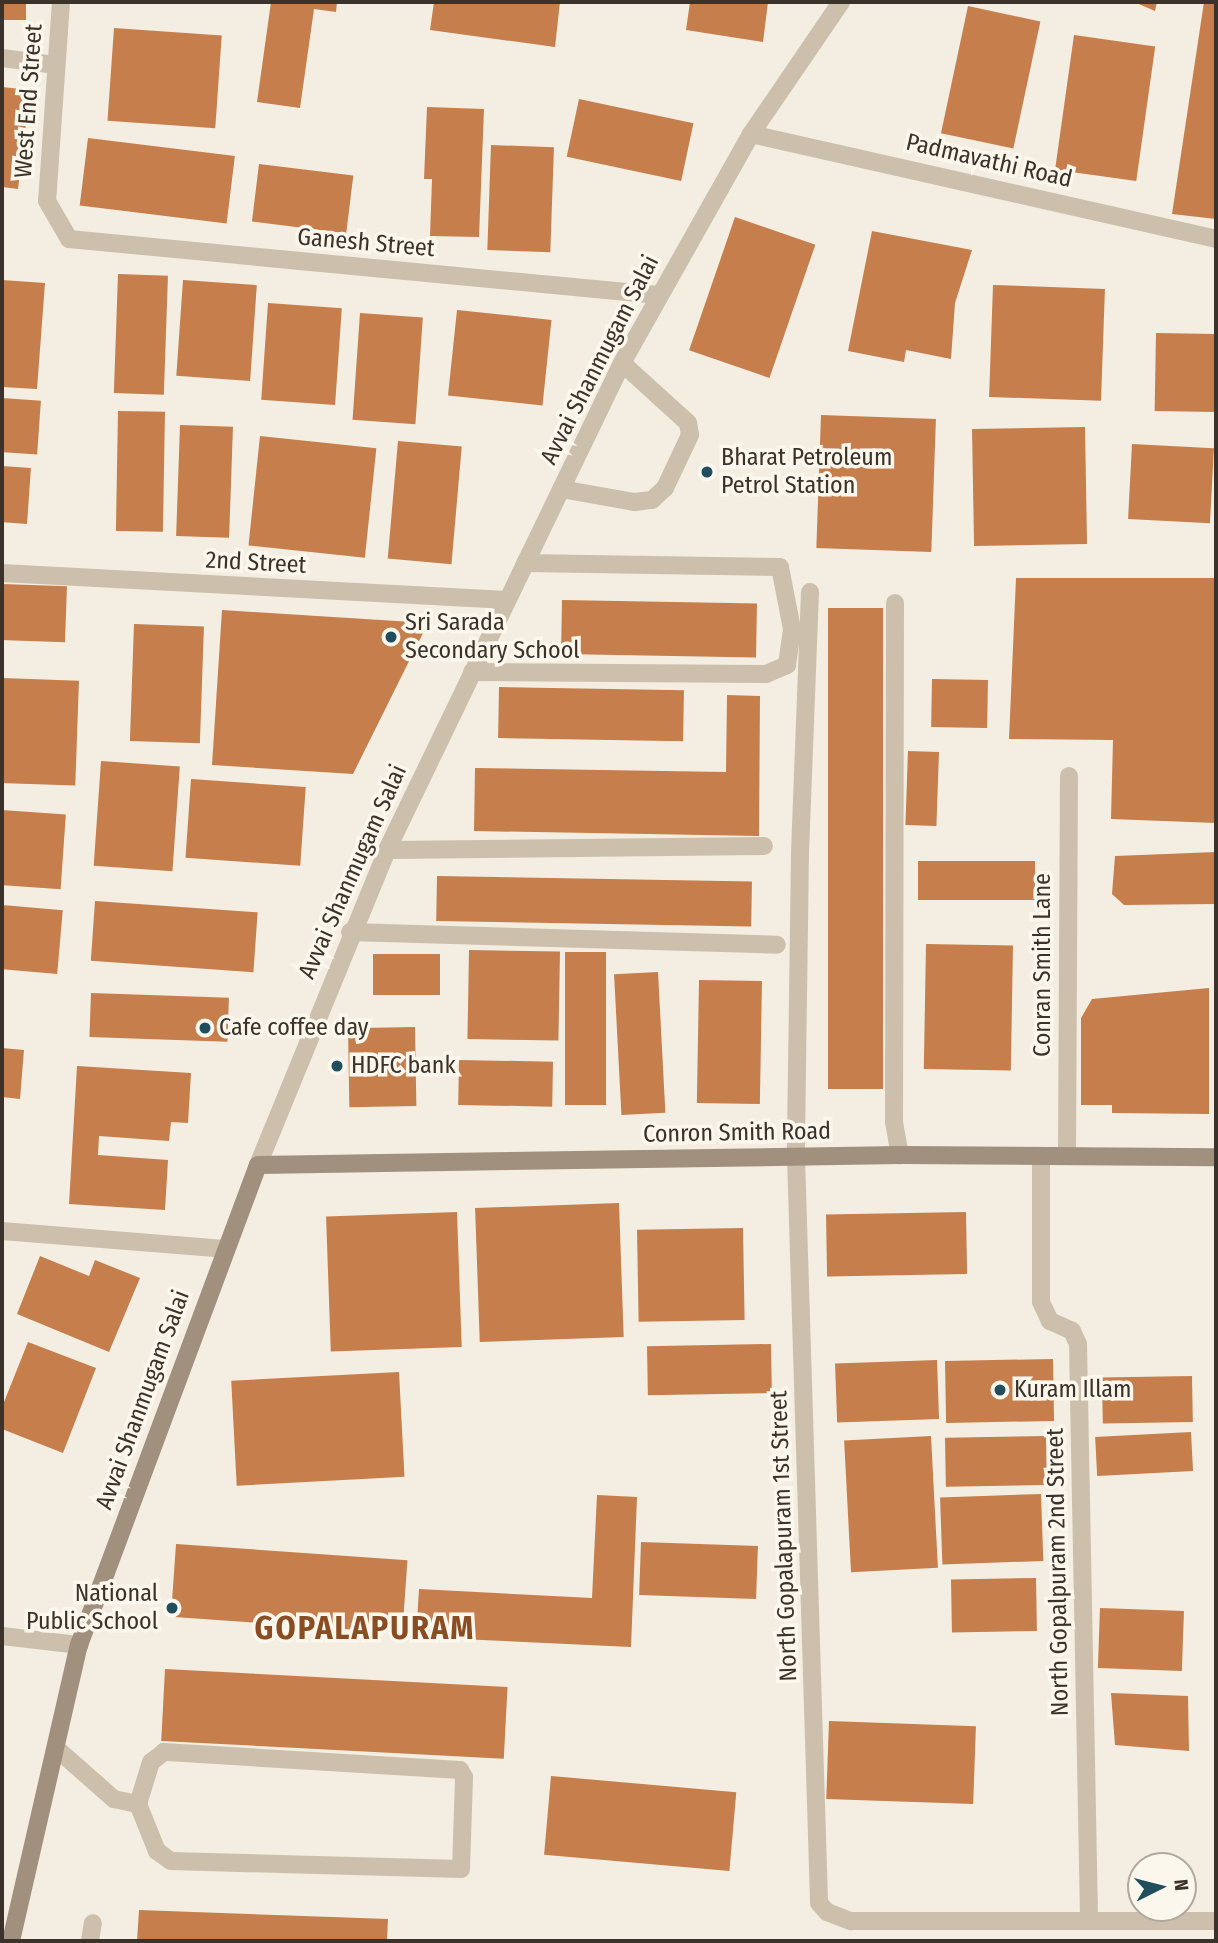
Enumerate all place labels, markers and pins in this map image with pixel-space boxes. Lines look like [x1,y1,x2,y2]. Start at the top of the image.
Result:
place label: Bharat Petroleum Petrol Station [721,444,892,500]
marker: Bharat Petroleum Petrol Station [699,464,715,480]
place label: Sri Sarada Secondary School [405,609,580,665]
marker: Sri Sarada Secondary School [383,629,399,645]
place label: Cafe coffee day [219,1014,369,1042]
marker: Cafe coffee day [197,1020,213,1036]
place label: HDFC bank [351,1052,456,1080]
marker: HDFC bank [329,1058,345,1074]
place label: Kuram Illam [1014,1376,1132,1404]
marker: Kuram Illam [992,1382,1008,1398]
place label: National Public School [26,1580,158,1636]
marker: National Public School [164,1600,180,1616]

